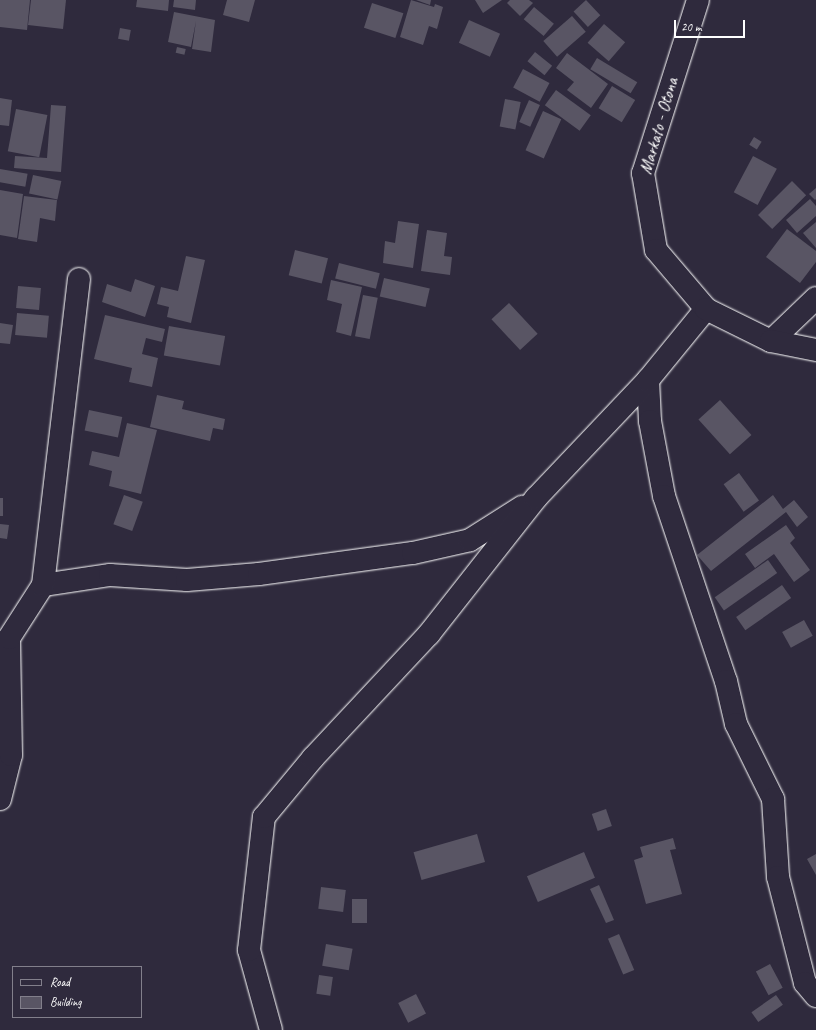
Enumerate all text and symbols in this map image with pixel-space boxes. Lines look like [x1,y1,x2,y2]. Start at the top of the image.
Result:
scale bar [676,12,747,38]
text: 20 m [681,19,701,35]
street label: Markato - Otona [636,76,682,176]
legend [12,966,142,1018]
text: Road [50,974,70,990]
text: Building [50,994,82,1010]

